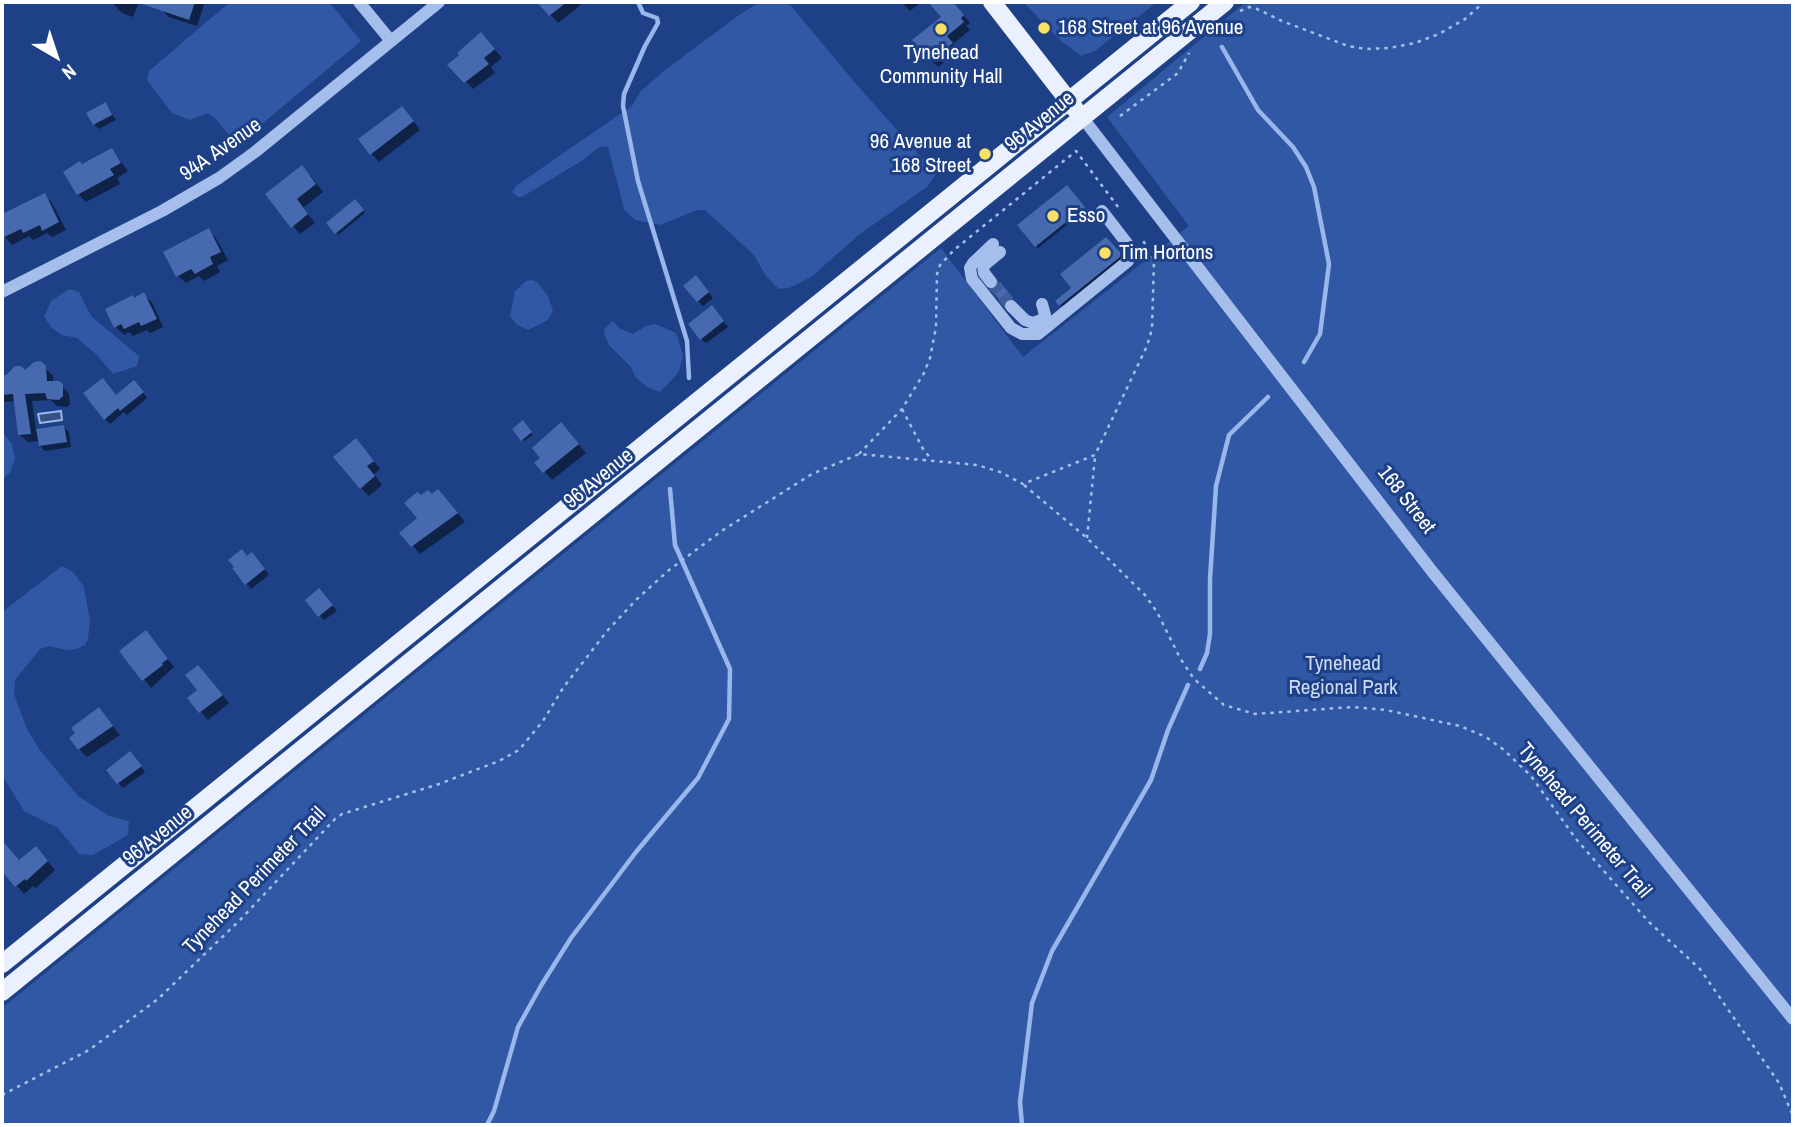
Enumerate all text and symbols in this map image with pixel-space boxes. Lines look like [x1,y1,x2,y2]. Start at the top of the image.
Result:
place label: 168 Street at 96 Avenue [1058,15,1243,41]
marker: 168 Street at 96 Avenue [1036,20,1052,36]
north arrow [21,21,91,91]
marker: Tynehead Community Hall [933,21,949,37]
place label: Tynehead Community Hall [880,40,1002,90]
text: N [57,59,82,86]
street label: 96 Avenue [1000,86,1080,158]
street label: 94A Avenue [175,113,267,187]
place label: 96 Avenue at 168 Street [870,129,971,179]
marker: 96 Avenue at 168 Street [977,146,993,162]
place label: Esso [1067,203,1105,229]
marker: Esso [1045,208,1061,224]
place label: Tim Hortons [1119,240,1213,266]
marker: Tim Hortons [1097,245,1113,261]
street label: 96 Avenue [559,443,639,515]
street label: 168 Street [1372,461,1440,539]
park label: Tynehead Regional Park [1288,651,1398,701]
street label: Tynehead Perimeter Trail [1512,738,1656,904]
street label: 96 Avenue [118,800,198,872]
street label: Tynehead Perimeter Trail [178,802,332,960]

